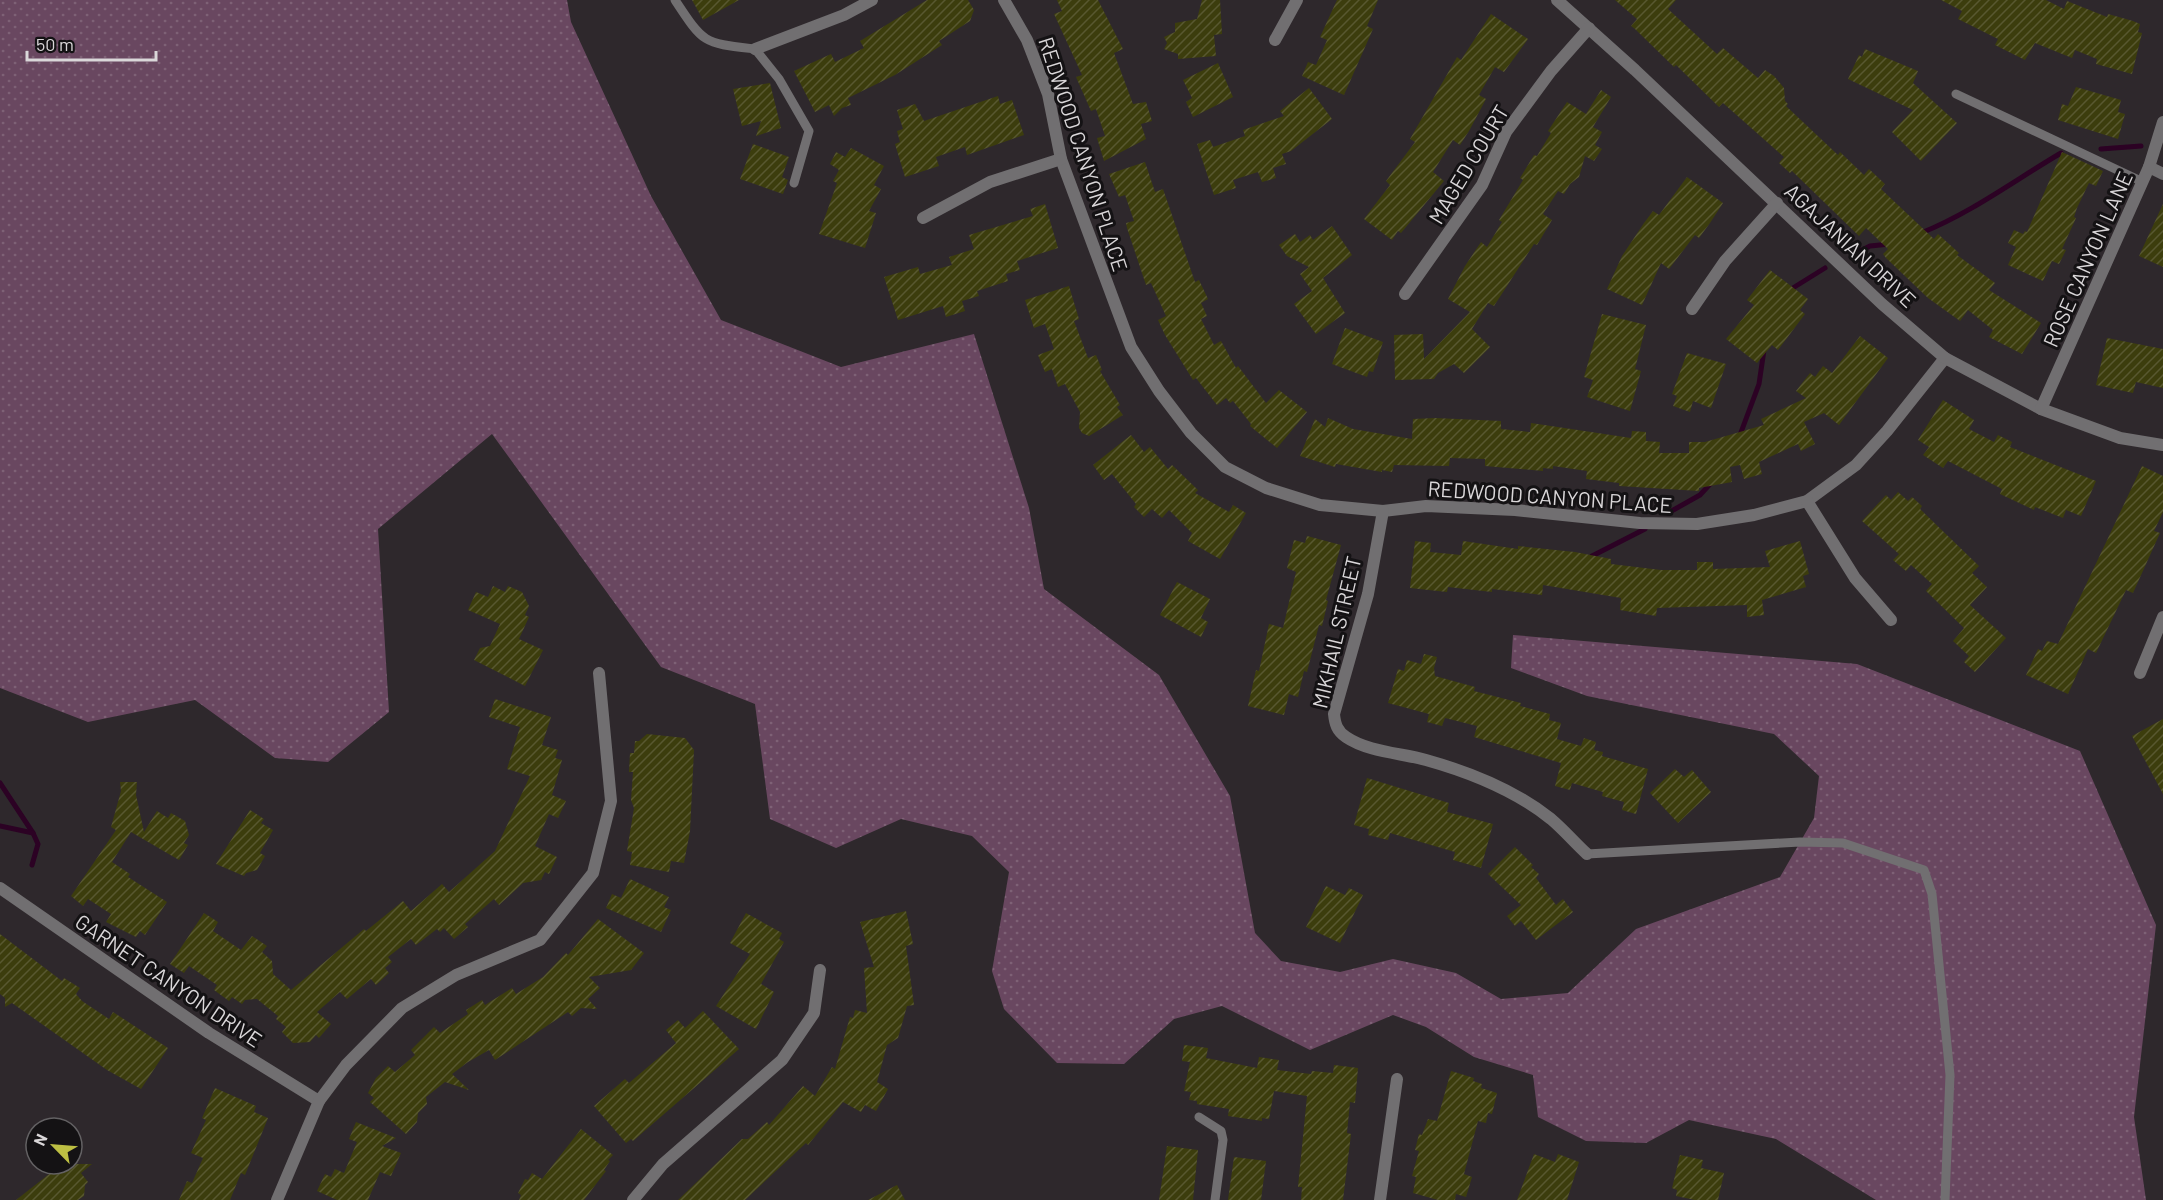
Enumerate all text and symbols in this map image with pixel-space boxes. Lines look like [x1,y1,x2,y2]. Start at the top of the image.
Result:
scale bar [27,24,156,62]
text: 50 m [36,33,74,55]
street label: REDWOOD CANYON PLACE [1034,34,1134,274]
street label: MAGED COURT [1423,100,1513,228]
street label: ROSE CANYON LANE [2037,167,2137,351]
street label: AGAJANIAN DRIVE [1780,178,1922,312]
street label: REDWOOD CANYON PLACE [1427,475,1673,517]
street label: MIKHAIL STREET [1306,553,1366,711]
street label: GARNET CANYON DRIVE [71,908,267,1052]
north arrow [24,1116,84,1176]
text: N [29,1131,51,1148]

